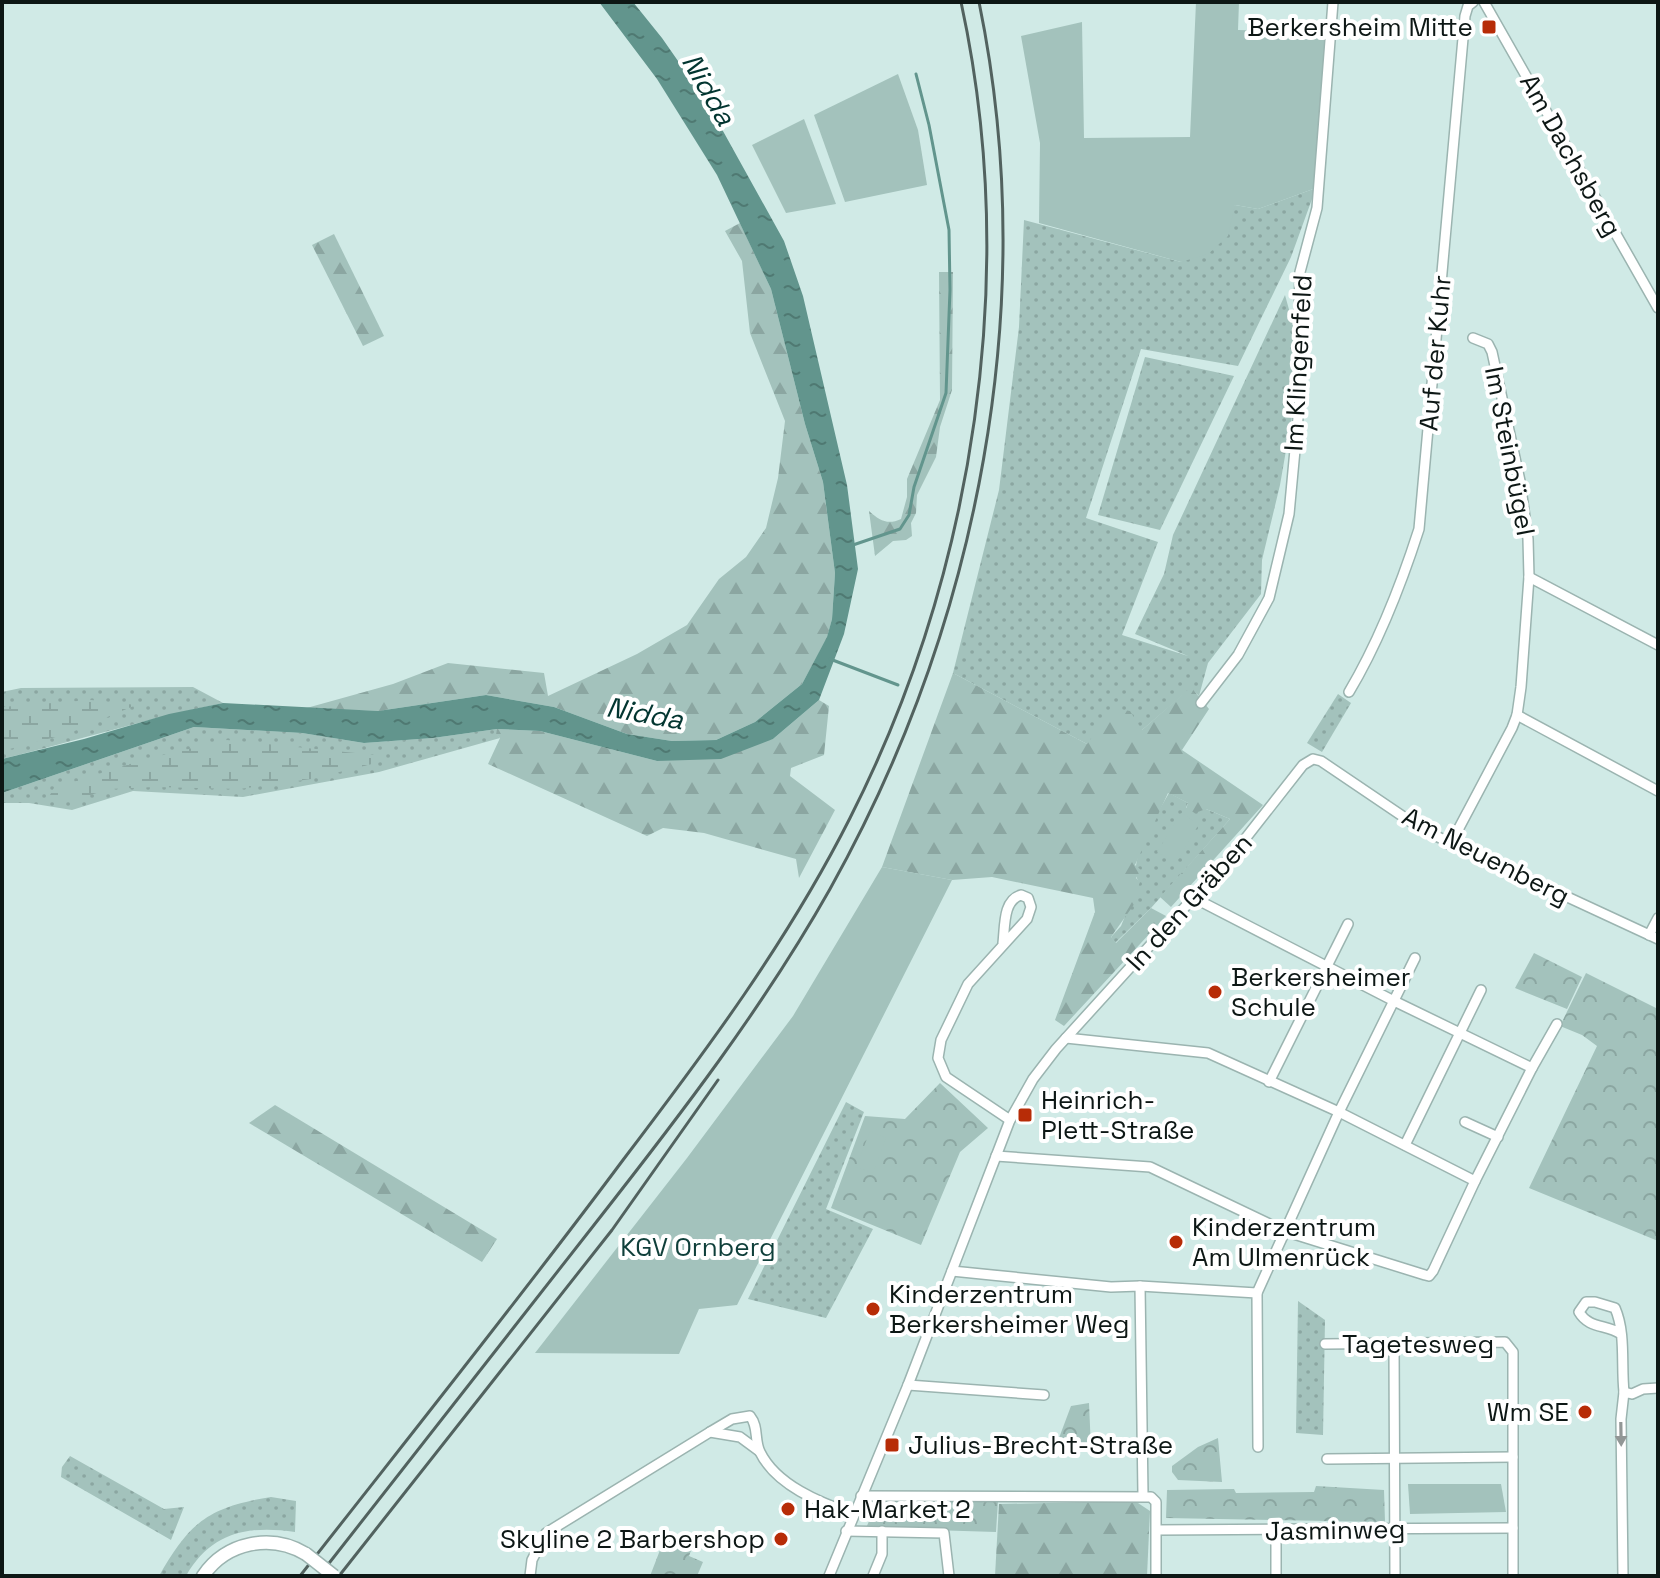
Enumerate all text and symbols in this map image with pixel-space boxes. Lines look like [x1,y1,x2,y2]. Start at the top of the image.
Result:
place label: Berkersheim Mitte [1247,10,1473,44]
marker: Berkersheim Mitte [1480,18,1498,36]
water label: Nidda [674,46,744,132]
street label: Am Dachsberg [1512,68,1630,242]
street label: Im Klingenfeld [1276,274,1320,452]
street label: Auf der Kuhr [1411,274,1459,432]
street label: Im Steinbügel [1477,364,1543,538]
water label: Nidda [604,689,687,738]
street label: Am Neuenberg [1397,799,1575,913]
street label: In den Gräben [1118,826,1260,978]
place label: Berkersheimer Schule [1231,960,1411,1024]
marker: Berkersheimer Schule [1206,983,1224,1001]
place label: Heinrich- Plett-Straße [1041,1083,1194,1147]
marker: Heinrich- Plett-Straße [1016,1106,1034,1124]
place label: Kinderzentrum Am Ulmenrück [1192,1210,1376,1274]
park label: KGV Ornberg [620,1230,776,1264]
marker: Kinderzentrum Am Ulmenrück [1167,1233,1185,1251]
place label: Kinderzentrum Berkersheimer Weg [889,1277,1130,1341]
marker: Kinderzentrum Berkersheimer Weg [864,1300,882,1318]
street label: Tagetesweg [1342,1327,1494,1361]
place label: Wm SE [1487,1395,1569,1429]
marker: Wm SE [1576,1403,1594,1421]
one-way arrow [1615,1422,1627,1447]
place label: Julius-Brecht-Straße [908,1428,1173,1462]
marker: Julius-Brecht-Straße [883,1436,901,1454]
place label: Hak-Market 2 [804,1492,971,1526]
marker: Hak-Market 2 [779,1500,797,1518]
street label: Jasminweg [1264,1512,1406,1548]
place label: Skyline 2 Barbershop [500,1522,765,1556]
marker: Skyline 2 Barbershop [772,1530,790,1548]

